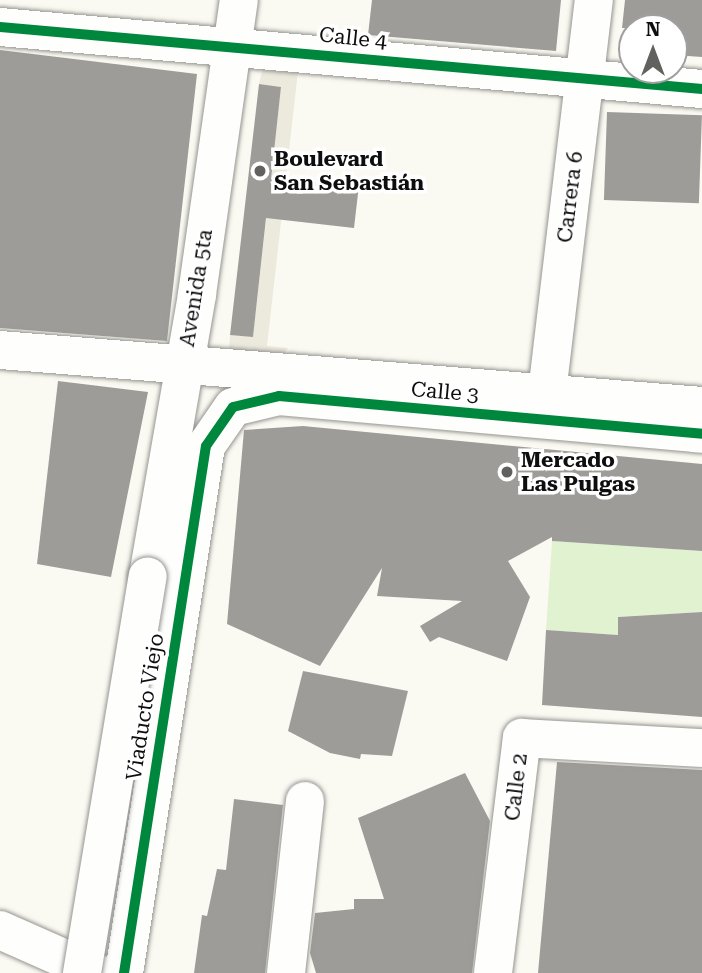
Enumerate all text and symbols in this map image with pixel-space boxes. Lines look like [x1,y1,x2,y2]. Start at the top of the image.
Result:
north arrow [618,14,688,84]
text: N [646,18,660,41]
street label: Calle 4 [318,22,388,54]
place label: Boulevard San Sebastián [274,146,424,196]
street label: Carrera 6 [552,150,588,244]
marker: Boulevard San Sebastián [252,163,268,179]
street label: Avenida 5ta [174,227,218,349]
street label: Calle 3 [410,376,480,408]
place label: Mercado Las Pulgas [521,447,635,497]
marker: Mercado Las Pulgas [499,464,515,480]
street label: Viaducto Viejo [121,632,169,782]
street label: Calle 2 [499,752,533,822]

